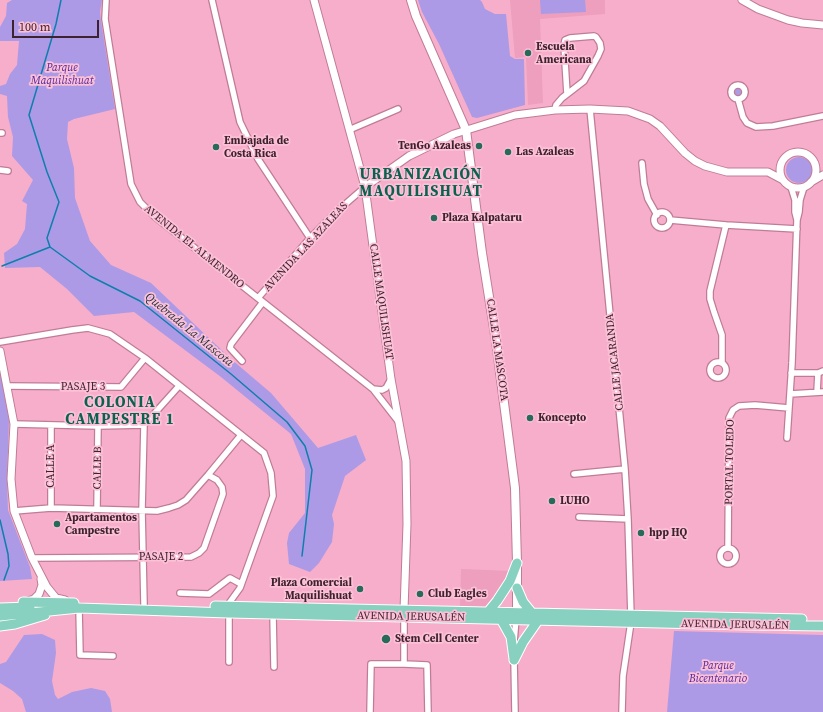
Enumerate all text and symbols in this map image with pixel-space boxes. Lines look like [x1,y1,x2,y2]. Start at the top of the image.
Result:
scale bar [14,12,101,38]
text: 100 m [19,19,51,35]
place label: Escuela Americana [536,40,592,66]
marker: Escuela Americana [523,48,533,58]
park label: Parque Maquilishuat [31,61,93,87]
place label: Embajada de Costa Rica [224,134,289,160]
place label: TenGo Azaleas [398,139,471,153]
marker: TenGo Azaleas [474,141,484,151]
marker: Embajada de Costa Rica [211,142,221,152]
place label: Las Azaleas [516,145,574,159]
marker: Las Azaleas [503,147,513,157]
district label: URBANIZACIÓN MAQUILISHUAT [359,166,483,201]
street label: AVENIDA LAS AZALEAS [261,199,351,295]
street label: AVENIDA EL ALMENDRO [141,202,247,292]
place label: Plaza Kalpataru [442,211,522,225]
marker: Plaza Kalpataru [429,213,439,223]
street label: CALLE MAQUILISHUAT [366,243,396,361]
water label: Quebrada La Mascota [142,290,236,370]
street label: CALLE LA MASCOTA [483,298,511,402]
street label: CALLE JACARANDA [603,313,627,411]
street label: PASAJE 3 [61,380,105,394]
district label: COLONIA CAMPESTRE 1 [65,394,175,429]
place label: Koncepto [538,411,586,425]
marker: Koncepto [525,413,535,423]
street label: PORTAL TOLEDO [723,419,737,505]
street label: CALLE A [44,444,58,488]
street label: CALLE B [91,446,105,490]
place label: LUHO [560,494,590,508]
marker: LUHO [547,496,557,506]
place label: Apartamentos Campestre [65,511,137,537]
marker: Apartamentos Campestre [52,519,62,529]
place label: hpp HQ [649,526,687,540]
marker: hpp HQ [636,528,646,538]
street label: PASAJE 2 [139,550,183,564]
place label: Plaza Comercial Maquilishuat [271,576,352,602]
marker: Plaza Comercial Maquilishuat [355,584,365,594]
place label: Club Eagles [428,587,487,601]
marker: Club Eagles [415,589,425,599]
street label: AVENIDA JERUSALÉN [357,609,465,625]
street label: AVENIDA JERUSALÉN [681,617,789,633]
place label: Stem Cell Center [395,632,479,646]
marker: Stem Cell Center [380,633,392,645]
park label: Parque Bicentenario [689,659,747,685]

